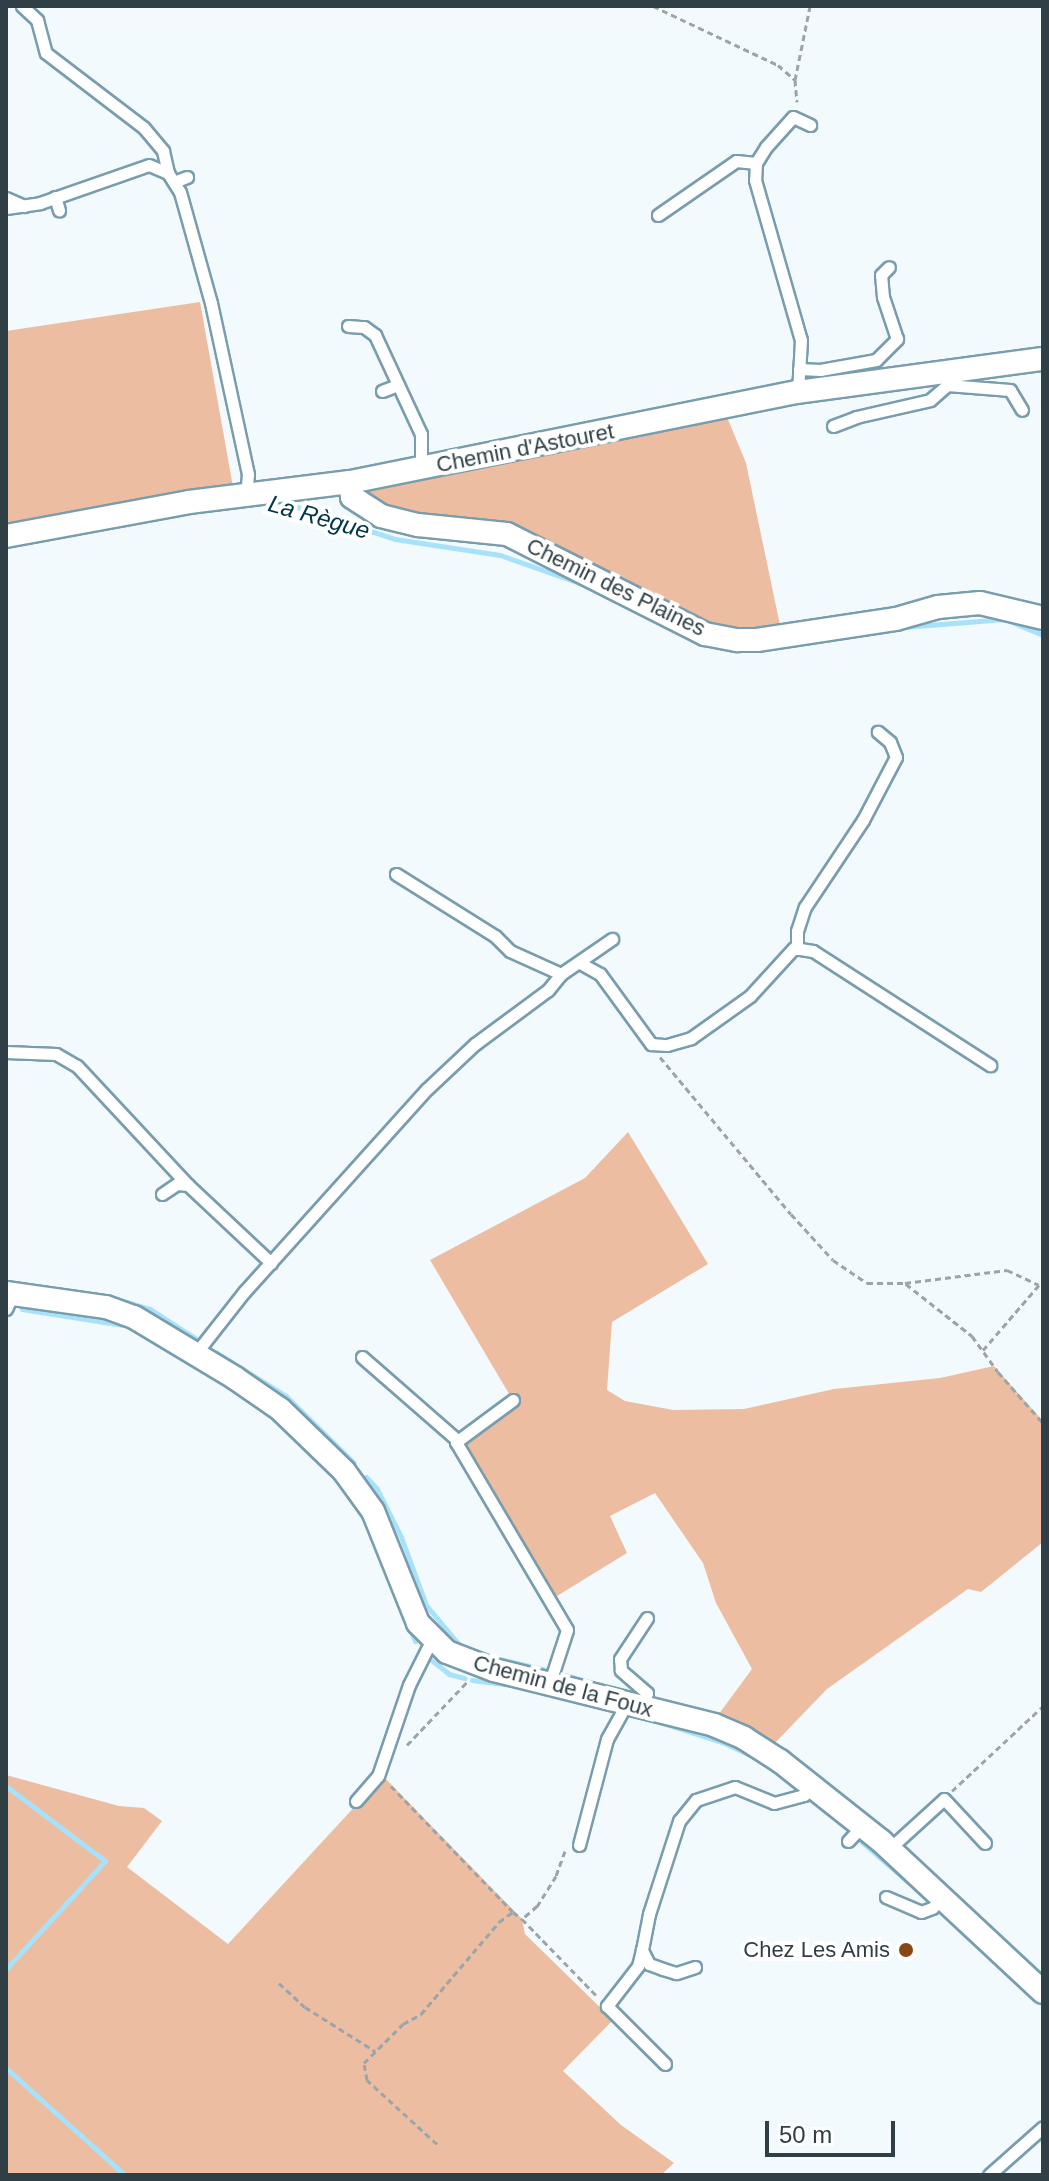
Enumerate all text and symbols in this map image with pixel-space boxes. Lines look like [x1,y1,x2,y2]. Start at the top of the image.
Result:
street label: Chemin d'Astouret [434,418,616,478]
water label: La Règue [265,489,373,545]
street label: Chemin des Plaines [522,532,710,642]
street label: Chemin de la Foux [470,1649,656,1723]
place label: Chez Les Amis [742,1937,890,1963]
marker: Chez Les Amis [897,1941,915,1959]
scale bar [769,2105,899,2155]
text: 50 m [779,2121,832,2148]

